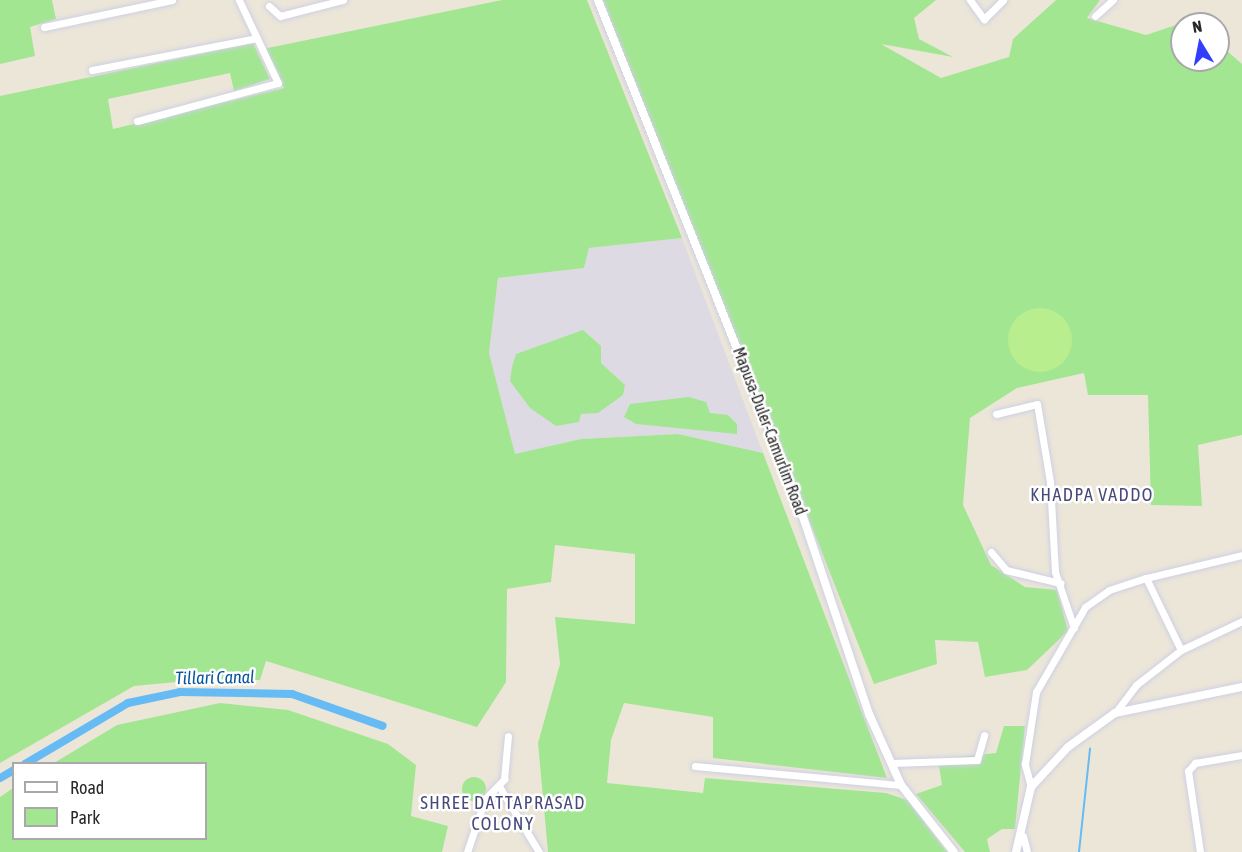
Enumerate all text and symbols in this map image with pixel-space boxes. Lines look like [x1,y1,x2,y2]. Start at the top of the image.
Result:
north arrow [1170,12,1230,72]
text: N [1191,17,1203,36]
street label: Mapusa-Duler-Camurlim Road [729,344,811,518]
district label: KHADPA VADDO [1030,484,1154,506]
water label: Tillari Canal [175,667,255,689]
legend [12,762,207,840]
text: Road [70,777,104,798]
district label: SHREE DATTAPRASAD COLONY [420,793,586,836]
text: Park [70,807,100,828]

